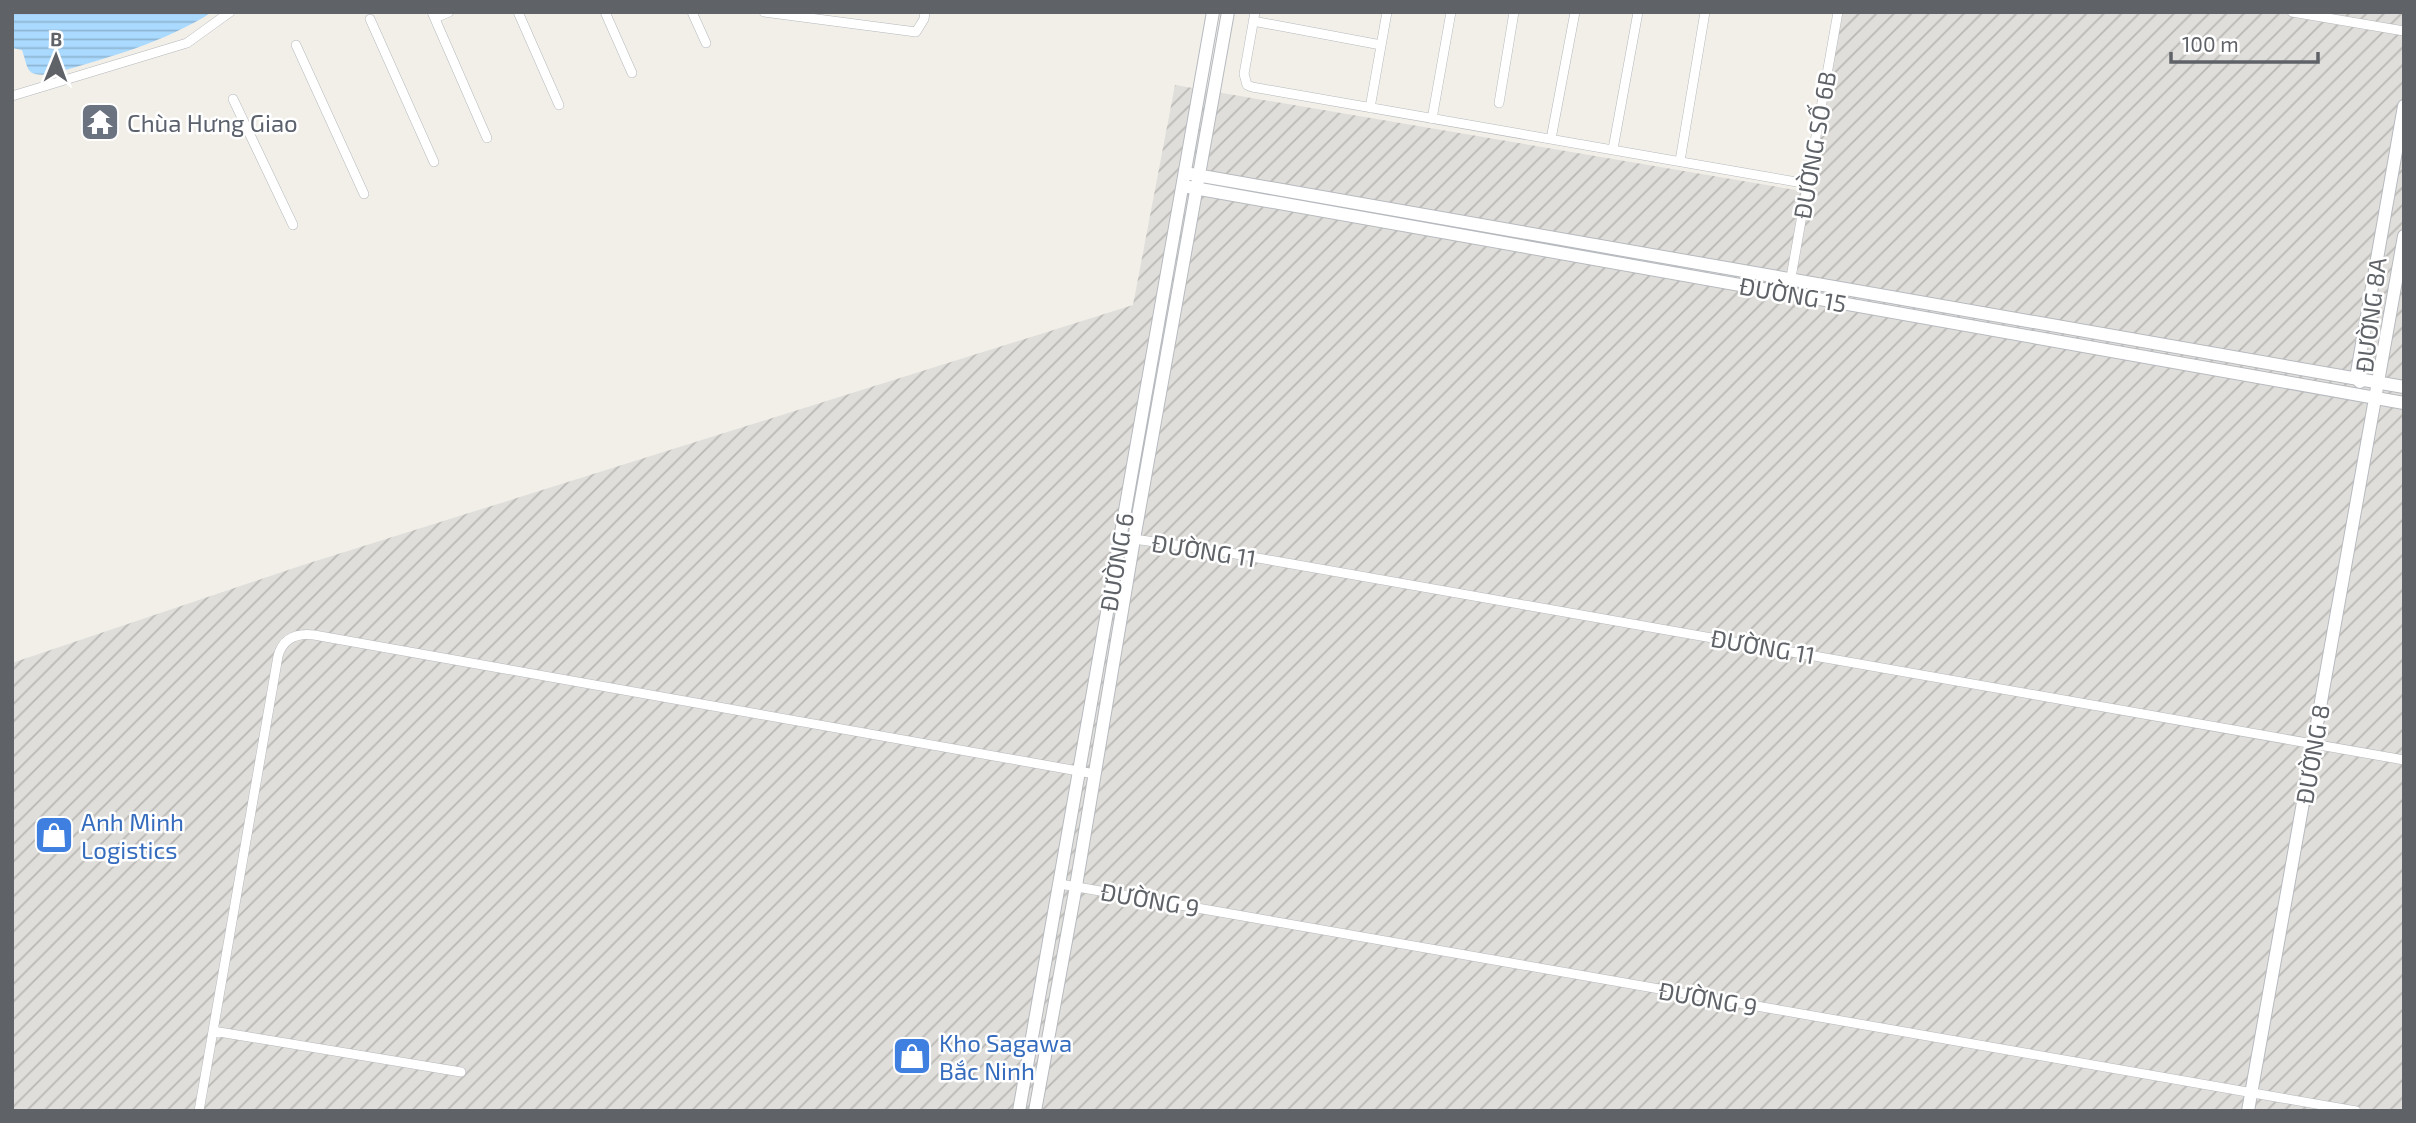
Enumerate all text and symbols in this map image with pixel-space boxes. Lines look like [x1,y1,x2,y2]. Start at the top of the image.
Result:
north arrow [21,21,91,91]
scale bar [2171,21,2318,65]
text: B [50,27,63,50]
text: 100 m [2182,31,2239,56]
street label: ĐƯỜNG SỐ 6B [1786,69,1841,221]
temple icon: Chùa Hưng Giao [79,101,121,143]
place label: Chùa Hưng Giao [127,108,298,137]
street label: ĐƯỜNG 8A [2349,256,2391,374]
street label: ĐƯỜNG 15 [1737,270,1849,318]
street label: ĐƯỜNG 6 [1093,510,1139,614]
street label: ĐƯỜNG 11 [1150,527,1258,573]
street label: ĐƯỜNG 11 [1709,623,1817,669]
street label: ĐƯỜNG 8 [2289,702,2335,806]
place label: Anh Minh Logistics [81,807,184,864]
shop icon: Anh Minh Logistics [33,814,75,856]
street label: ĐƯỜNG 9 [1098,876,1202,922]
street label: ĐƯỜNG 9 [1656,975,1760,1021]
place label: Kho Sagawa Bắc Ninh [939,1028,1072,1085]
shop icon: Kho Sagawa Bắc Ninh [891,1035,933,1077]

